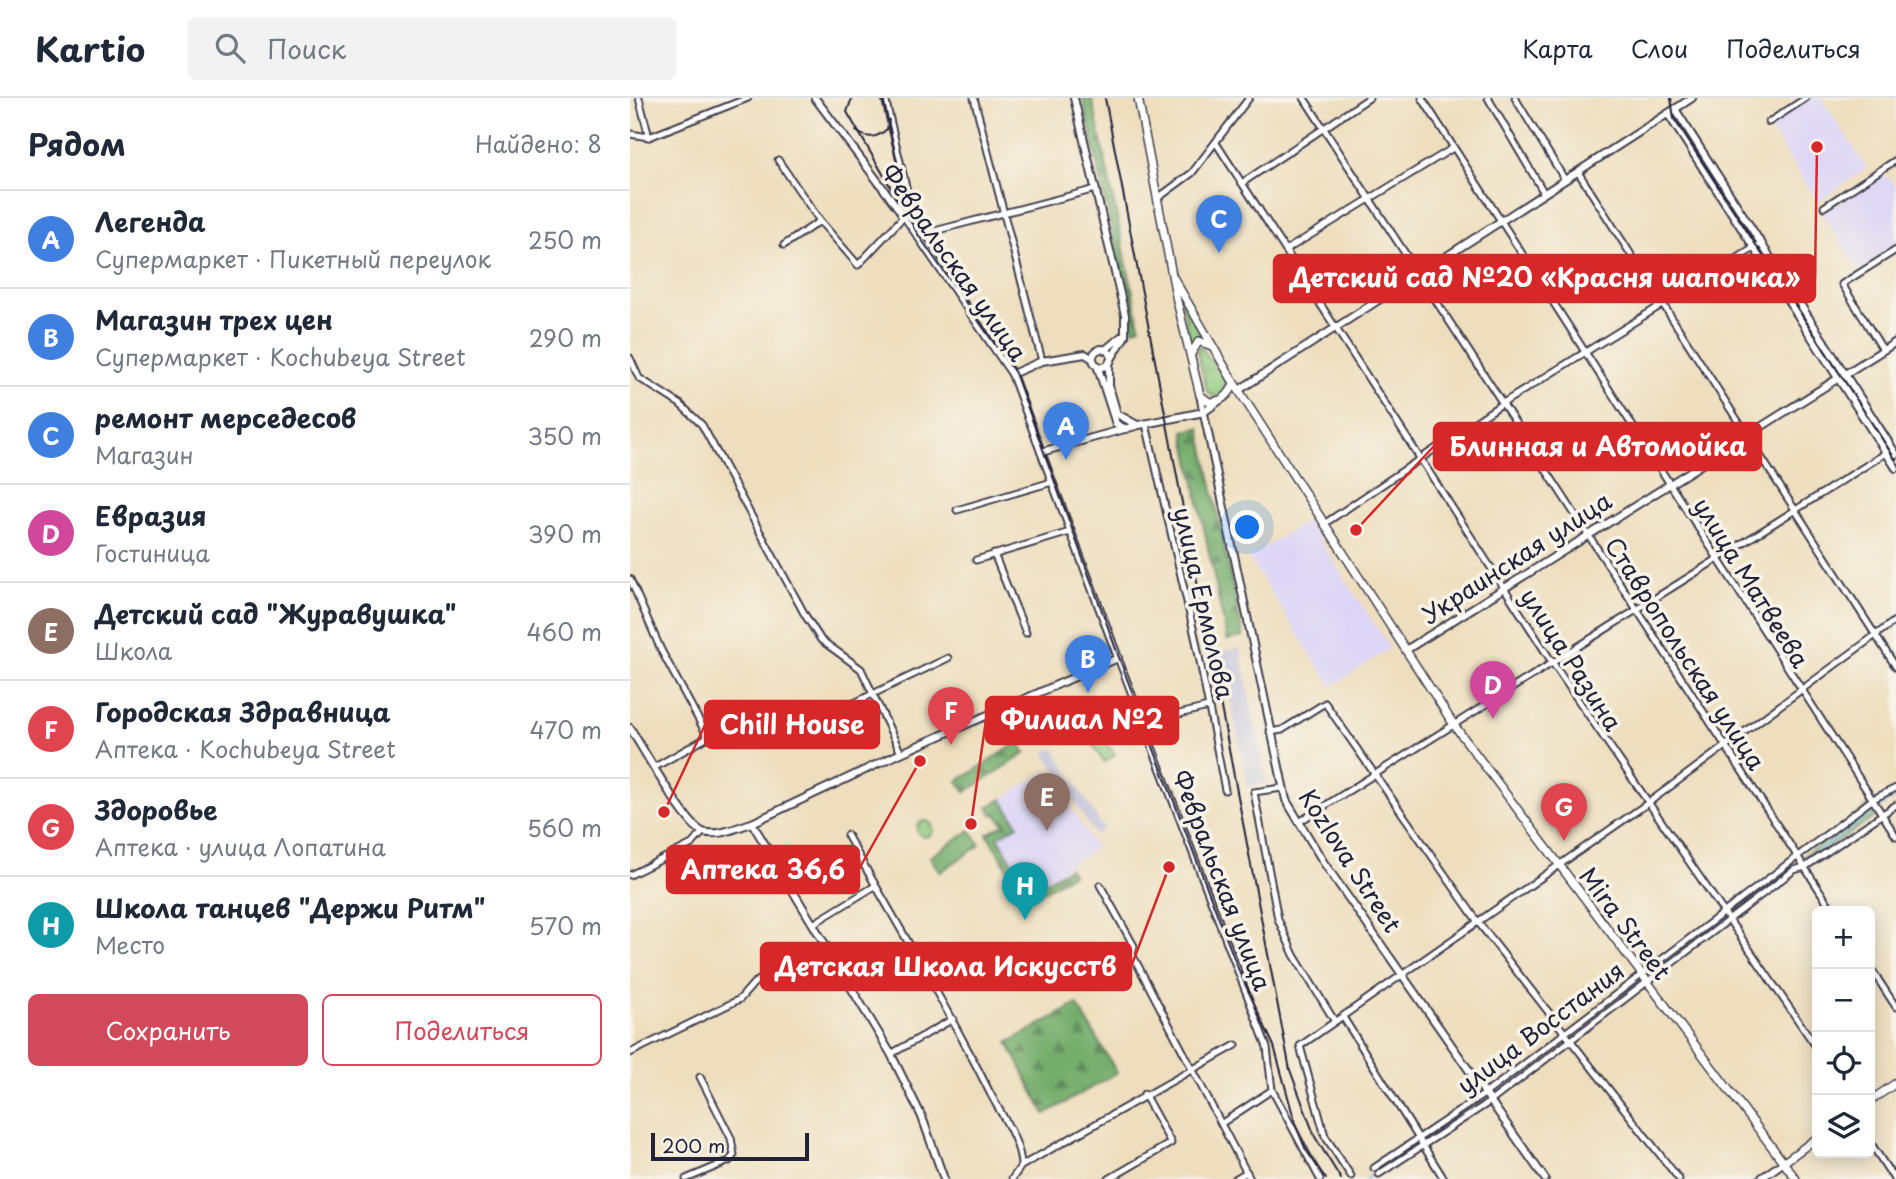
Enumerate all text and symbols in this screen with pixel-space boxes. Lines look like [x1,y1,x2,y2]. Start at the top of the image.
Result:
search box [187,17,677,80]
text: Kartio [35,23,145,73]
icon: search [211,29,249,67]
text: Поиск [267,29,346,68]
text: Карта [1522,30,1593,66]
text: Слои [1631,30,1688,66]
text: Поделиться [1726,30,1861,66]
text: Рядом [28,121,126,166]
text: Найдено: 8 [475,126,602,161]
street label: Февральская улица [873,156,1037,368]
pin: C [1196,195,1242,253]
text: Легенда [95,202,206,241]
text: A [42,222,60,257]
text: 250 m [528,222,602,257]
text: Супермаркет · Пикетный переулок [95,241,491,276]
callout: Детский сад №20 «Красня шапочка» [1274,255,1815,302]
text: Детский сад №20 «Красня шапочка» [1289,257,1800,296]
text: Магазин трех цен [95,300,333,339]
text: B [43,320,59,355]
text: 290 m [529,320,602,355]
text: Супермаркет · Kochubeya Street [95,339,466,374]
text: ремонт мерседесов [95,398,356,437]
pin: A [1043,402,1089,460]
text: C [42,418,60,453]
text: 350 m [527,418,602,453]
callout: Блинная и Автомойка [1434,423,1761,470]
text: Блинная и Автомойка [1449,426,1747,465]
text: Магазин [95,437,194,472]
street label: Украинская улица [1414,482,1618,632]
street label: улица Матвеева [1685,490,1819,674]
text: Евразия [95,496,206,535]
street label: улица Ермолова [1165,503,1245,703]
your location [1230,510,1264,544]
text: D [42,516,60,551]
text: 390 m [528,516,602,551]
street label: Ставропольская улица [1597,529,1775,777]
text: Гостиница [95,535,210,570]
street label: улица Разина [1512,581,1632,737]
text: Детский сад "Журавушка" [95,594,457,633]
text: E [44,614,58,649]
text: 460 m [527,614,602,649]
text: Школа [95,633,172,668]
pin: B [1065,635,1111,693]
pin: D [1470,661,1516,719]
pin: F [928,687,974,745]
text: Городская Здравница [95,692,391,731]
callout: Филиал №2 [986,697,1178,744]
text: Филиал №2 [1000,699,1164,738]
callout: Chill House [705,701,879,748]
text: Chill House [720,704,864,743]
text: F [44,712,58,747]
text: 470 m [529,712,602,747]
text: Аптека · Kochubeya Street [95,731,396,766]
street label: Февральская улица [1164,765,1282,995]
pin: E [1024,773,1070,831]
street label: Kozlova Street [1291,781,1411,939]
pin: G [1541,783,1587,841]
text: Здоровье [95,790,217,829]
text: G [42,810,60,845]
text: 560 m [527,810,602,845]
text: Аптека · улица Лопатина [95,829,386,864]
callout: Аптека 36,6 [667,846,859,893]
text: Аптека 36,6 [681,849,845,888]
street label: Mira Street [1572,859,1681,987]
pin: H [1002,862,1048,920]
text: Школа танцев "Держи Ритм" [95,888,486,927]
map controls [1812,906,1875,1158]
button: + [1812,906,1875,969]
text: H [42,908,60,943]
text: 570 m [529,908,602,943]
text: Место [95,927,165,962]
callout: Детская Школа Искусств [761,943,1131,990]
text: Детская Школа Искусств [774,946,1117,985]
street label: улица Восстания [1449,952,1631,1102]
button: − [1812,969,1875,1032]
button: Сохранить [28,994,308,1066]
button: Поделиться [322,994,602,1066]
button: locate [1812,1032,1875,1095]
button: layers [1812,1095,1875,1158]
scale bar [651,1130,808,1162]
text: 200 m [662,1131,725,1159]

